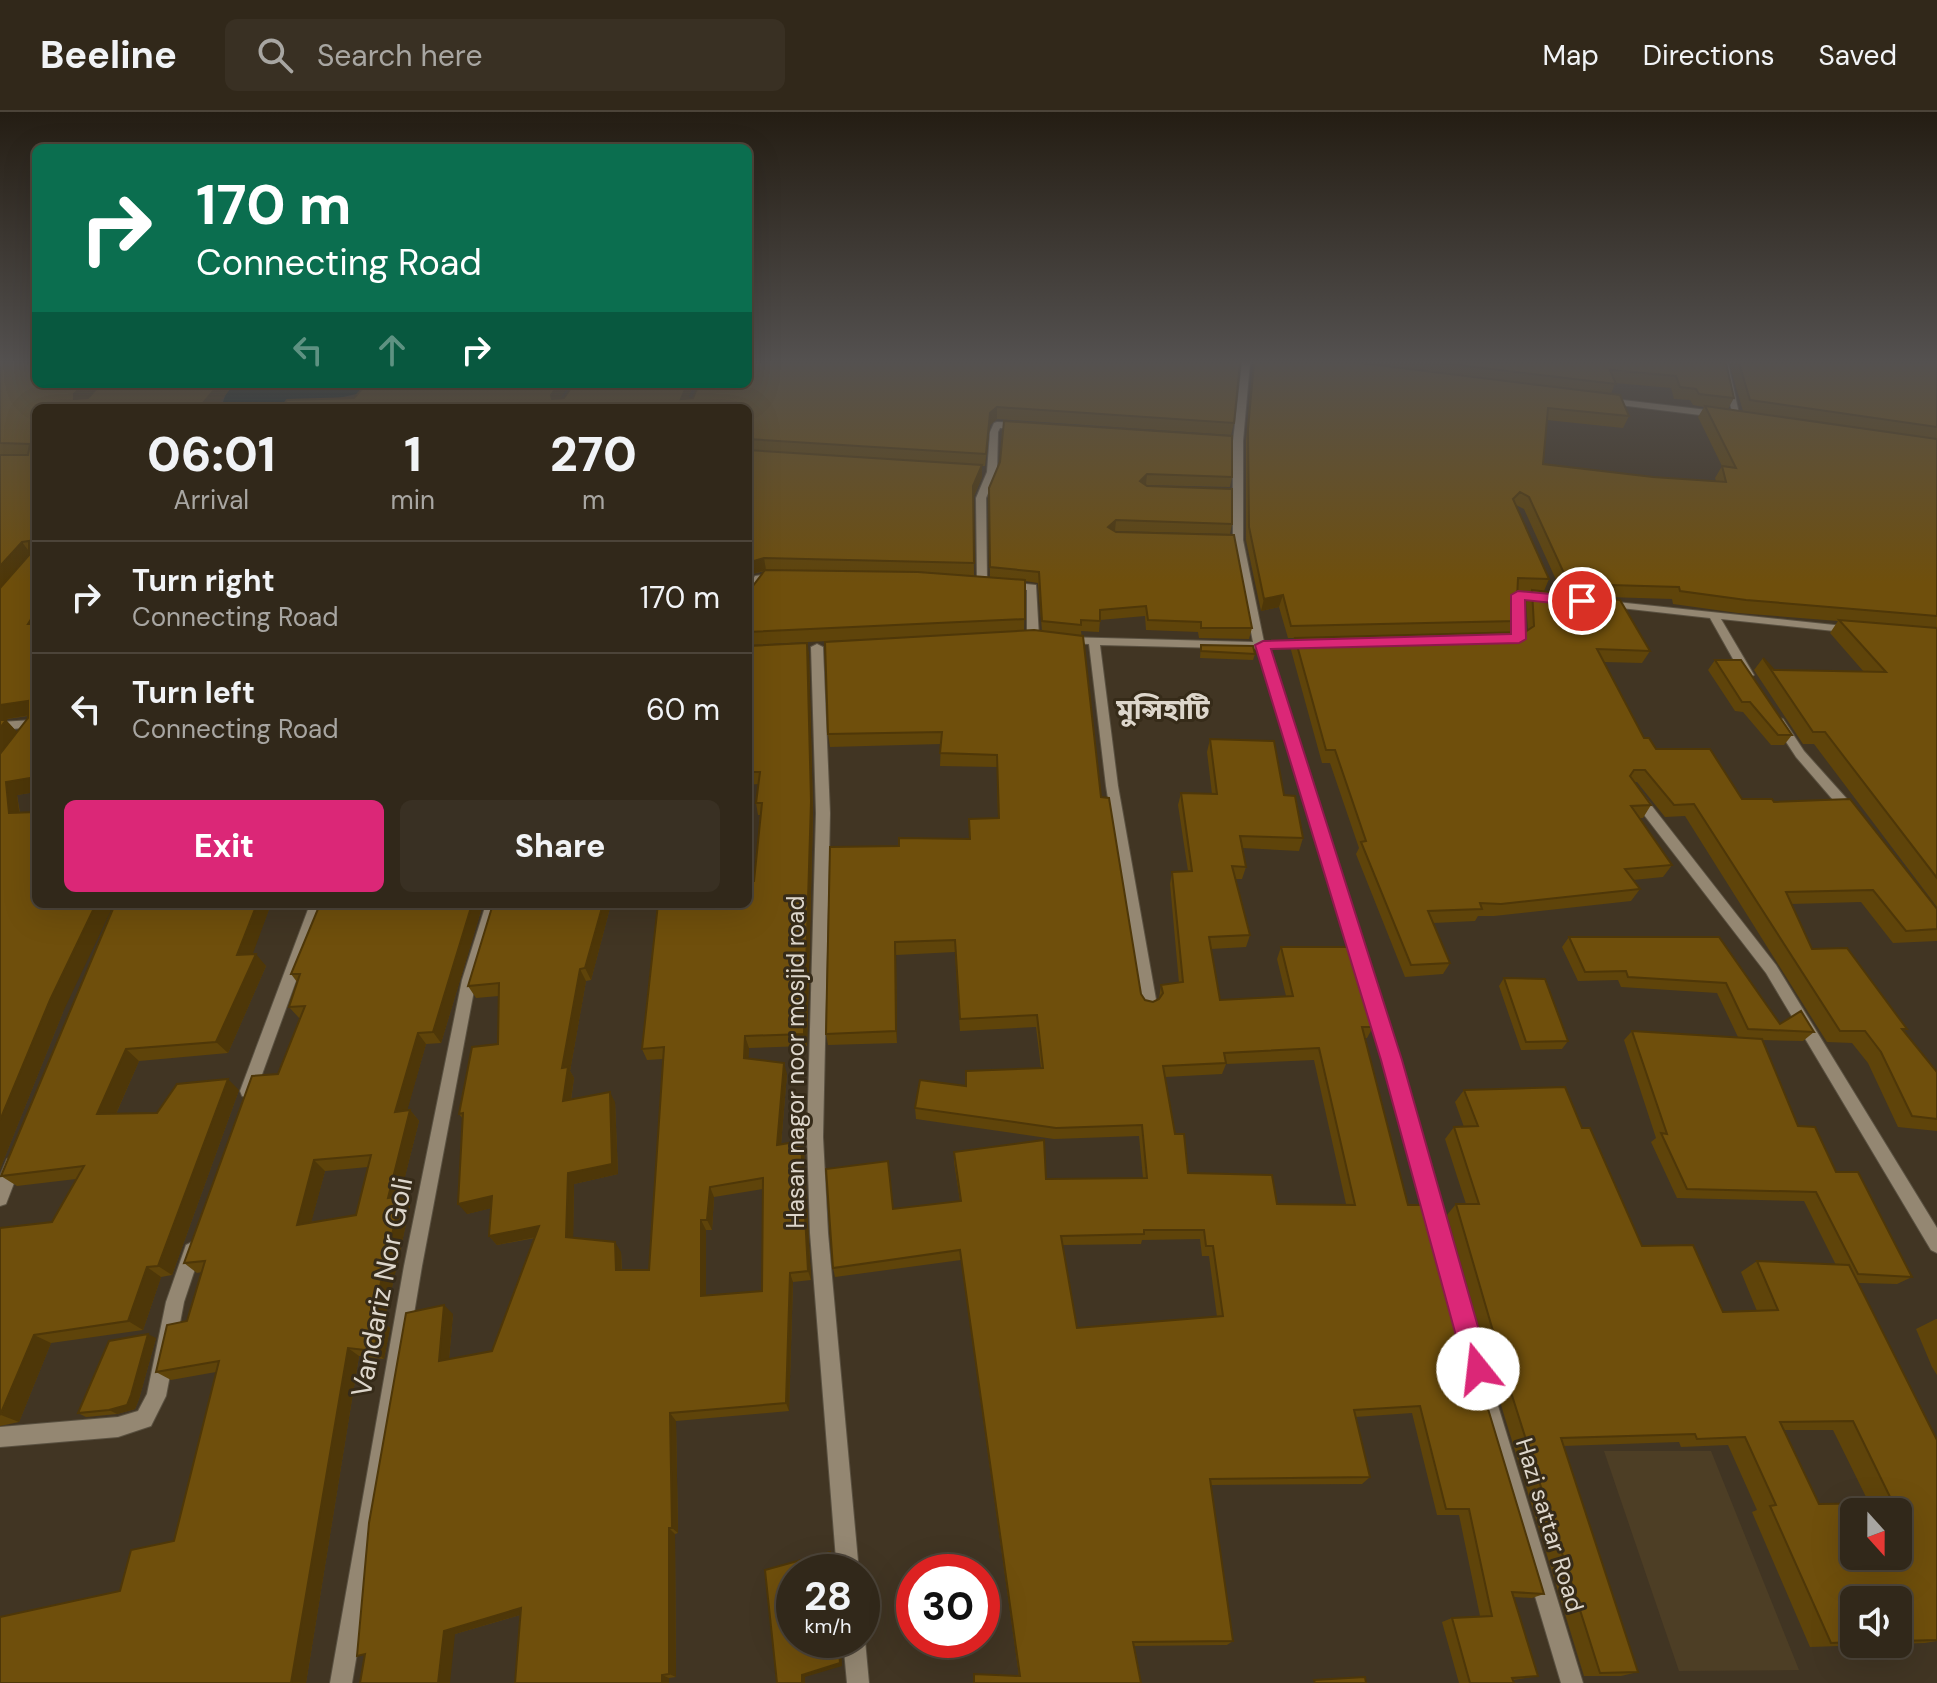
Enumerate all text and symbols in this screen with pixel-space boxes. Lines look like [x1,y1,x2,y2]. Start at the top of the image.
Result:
search box [225,19,785,91]
text: Beeline [40,30,177,80]
icon: search [253,33,297,77]
text: Search here [317,36,482,75]
text: Map [1542,37,1599,74]
text: Directions [1643,37,1775,74]
text: Saved [1819,37,1897,74]
text: 170 m [196,168,351,241]
icon: right [64,176,168,280]
text: Connecting Road [196,239,482,286]
icon: left [286,328,330,372]
icon: ahead [370,328,414,372]
icon: right [454,328,498,372]
text: 06:01 [147,423,276,486]
text: 1 [404,423,422,486]
text: 270 [550,423,637,486]
text: Arrival [173,483,249,517]
text: min [391,483,435,517]
text: m [582,483,605,517]
text: Turn right [132,561,275,600]
pin [1548,567,1616,635]
icon: right [64,575,108,619]
text: 170 m [640,578,720,617]
icon: arrive [1560,579,1604,623]
text: Connecting Road [132,600,339,634]
text: Turn left [132,673,255,712]
icon: left [64,687,108,731]
text: 60 m [646,690,720,729]
district label: মুন্সিহাটি [1115,691,1210,728]
text: Connecting Road [132,712,339,746]
button: Exit [64,800,384,892]
button: Share [400,800,720,892]
street label: Hasan nagor noor mosjid road [780,896,811,1228]
street label: Vandariz Nor Goli [343,1174,421,1400]
position arrow [1436,1327,1520,1411]
street label: Hazi sattar Road [1509,1434,1591,1616]
north arrow [1840,1498,1912,1570]
map controls [1840,1498,1912,1658]
speed limit sign: 30 [896,1554,1000,1658]
text: 28 [804,1570,852,1622]
button: sound [1840,1586,1912,1658]
text: km/h [804,1613,852,1639]

